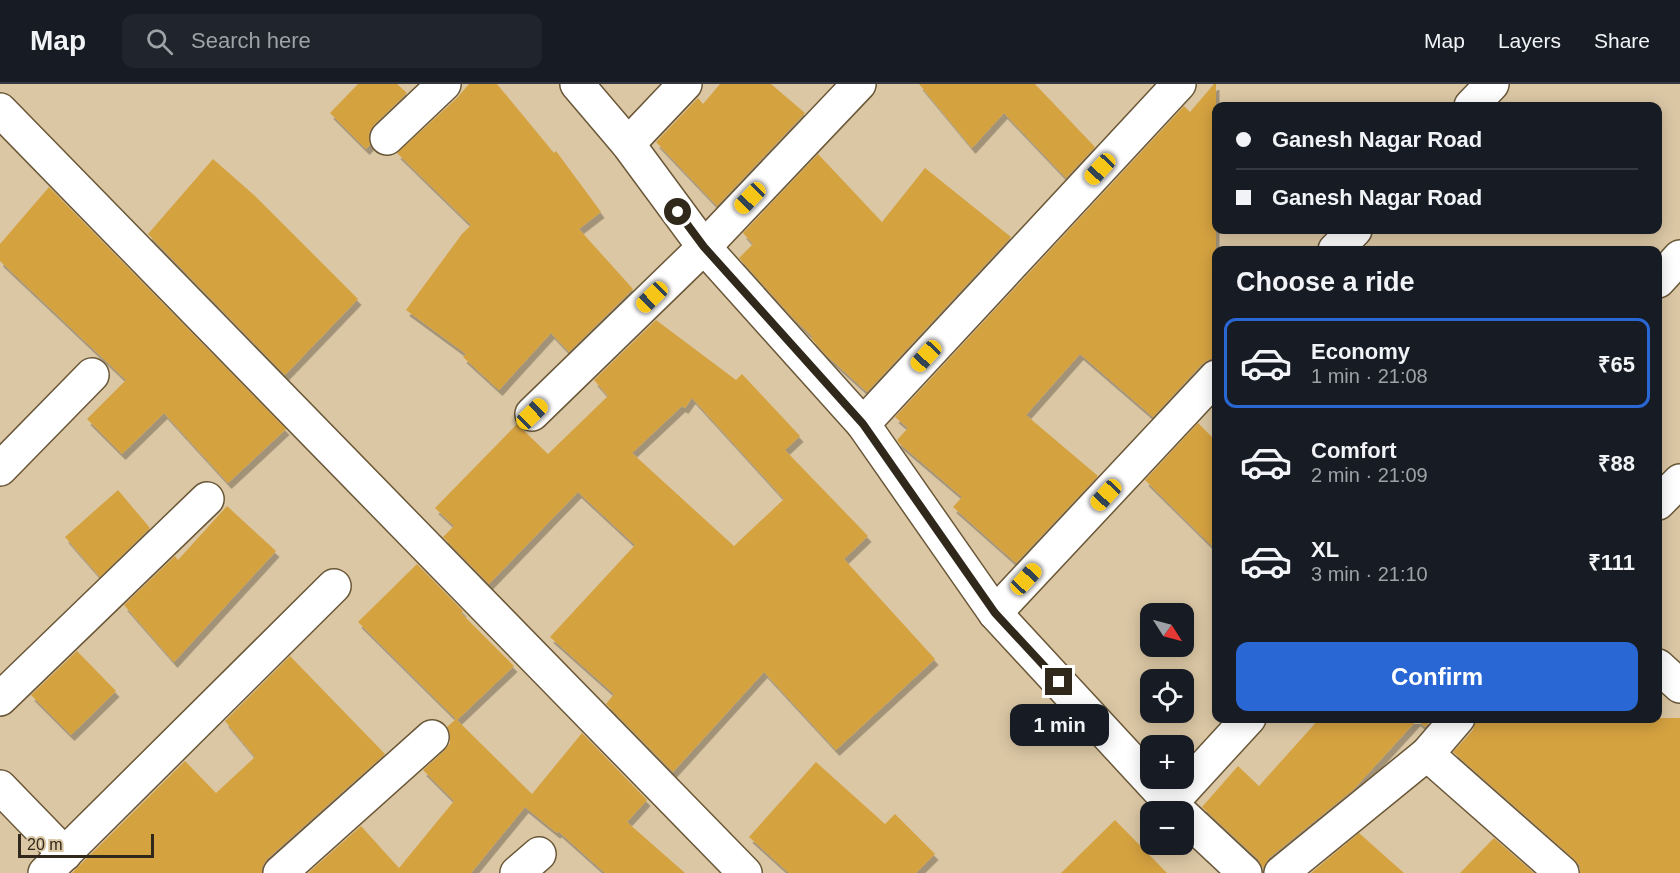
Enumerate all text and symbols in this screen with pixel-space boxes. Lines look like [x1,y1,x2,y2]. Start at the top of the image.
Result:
search box [122,14,542,68]
text: Map [30,25,86,56]
icon: search [143,25,176,58]
text: Search here [191,28,311,53]
text: Map [1424,29,1465,52]
text: Layers [1498,29,1561,52]
text: Share [1594,29,1650,52]
text: Ganesh Nagar Road [1272,127,1482,152]
car [1081,150,1119,188]
car [731,179,769,217]
text: Ganesh Nagar Road [1272,185,1482,210]
route start [664,198,691,225]
text: Choose a ride [1236,267,1415,297]
car [633,278,671,316]
icon: car [1239,336,1293,390]
car [907,337,945,375]
text: Economy [1311,339,1410,364]
text: ₹65 [1598,352,1635,377]
text: 1 min · 21:08 [1311,365,1428,387]
car [513,395,551,433]
icon: car [1239,435,1293,489]
text: Comfort [1311,438,1397,463]
text: ₹88 [1598,451,1635,476]
text: 2 min · 21:09 [1311,464,1428,486]
car [1087,476,1125,514]
icon: car [1239,534,1293,588]
text: XL [1311,537,1339,562]
text: ₹111 [1588,550,1635,575]
car [1007,560,1045,598]
text: 3 min · 21:10 [1311,563,1428,585]
north arrow [1140,603,1194,657]
map controls [1140,603,1194,855]
button: Confirm [1236,642,1638,711]
route end [1045,668,1072,695]
button: locate [1140,669,1194,723]
callout: 1 min [1010,703,1108,745]
text: 1 min [1033,714,1086,736]
button: + [1140,735,1194,789]
button: − [1140,801,1194,855]
scale bar [18,831,154,858]
text: 20 m [27,836,63,853]

